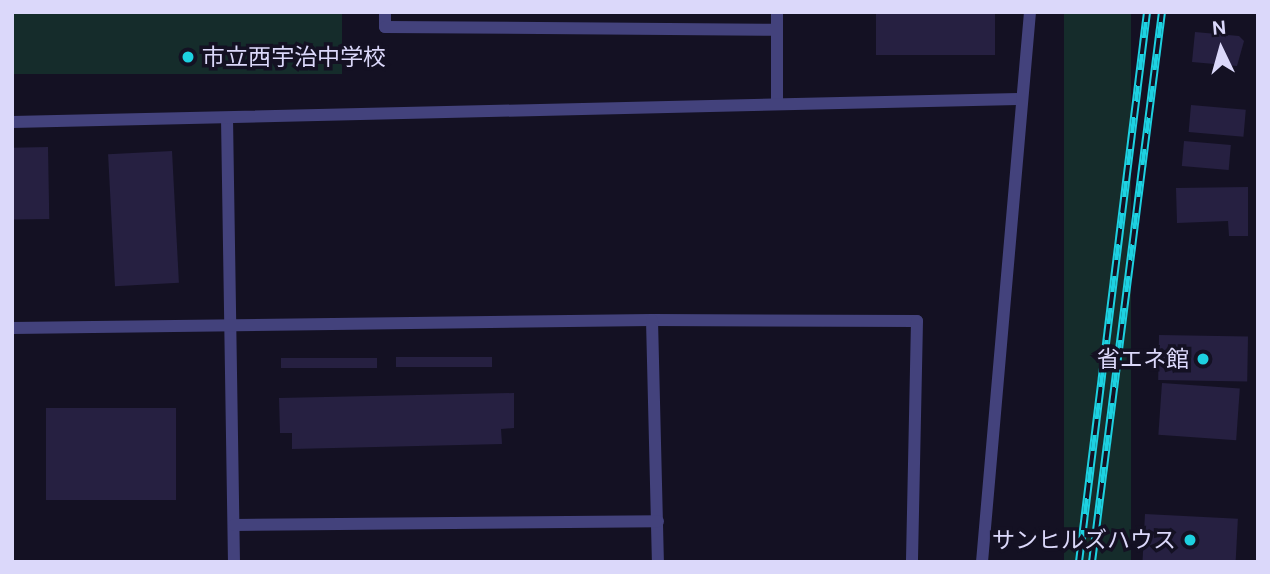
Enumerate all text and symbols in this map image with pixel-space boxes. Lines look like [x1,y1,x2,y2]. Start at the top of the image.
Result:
north arrow [1186,14,1256,84]
text: N [1211,15,1227,41]
place label: 市立西宇治中学校 [202,43,386,71]
marker: 市立西宇治中学校 [180,49,196,65]
place label: 省エネ館 [1097,345,1189,373]
marker: 省エネ館 [1195,351,1211,367]
place label: サンヒルズハウス [992,526,1176,554]
marker: サンヒルズハウス [1182,532,1198,548]

